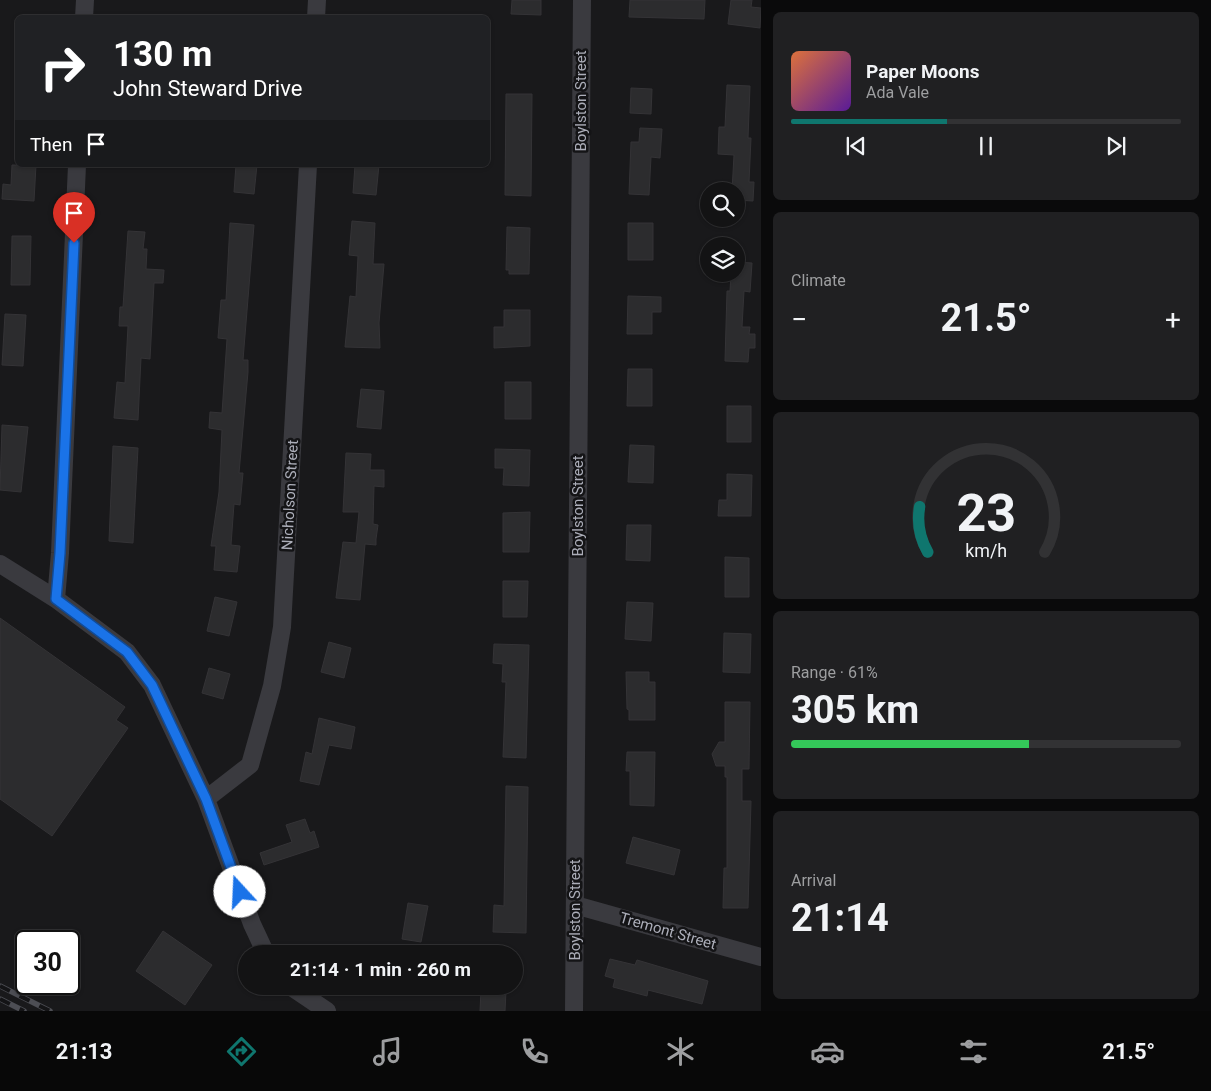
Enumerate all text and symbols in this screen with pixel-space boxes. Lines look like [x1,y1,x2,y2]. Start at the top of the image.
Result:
text: 130 m [113,34,212,75]
icon: right [30,35,95,100]
street label: Boylston Street [572,50,590,152]
text: Paper Moons [866,60,979,83]
text: John Steward Drive [113,76,302,101]
text: Ada Vale [866,83,929,102]
icon: arrive [82,130,110,158]
icon: previous [842,132,870,160]
icon: pause [972,132,1000,160]
icon: next [1102,132,1130,160]
text: Then [30,133,72,156]
map controls [700,182,745,282]
button: search [700,182,745,227]
pin [53,192,95,243]
icon: arrive [60,199,88,227]
button: layers [700,237,745,282]
text: Climate [791,271,846,290]
text: 21.5° [940,296,1032,340]
text: − [791,303,807,336]
text: + [1165,303,1181,336]
street label: Nicholson Street [278,439,302,551]
street label: Boylston Street [569,455,587,557]
text: 23 [956,483,1016,544]
text: km/h [965,540,1007,561]
text: Range · 61% [791,663,878,682]
text: 305 km [791,688,919,732]
street label: Boylston Street [566,859,584,961]
position arrow [213,865,265,917]
text: Arrival [791,871,836,890]
text: 21:14 [791,896,889,940]
street label: Tremont Street [618,909,718,953]
speed limit sign: 30 [15,930,80,995]
text: 21:14 · 1 min · 260 m [290,958,471,981]
icon: directions [224,1034,259,1069]
icon: music [370,1034,405,1069]
icon: phone [517,1034,552,1069]
icon: climate [663,1034,698,1069]
icon: car [810,1034,845,1069]
icon: filters [956,1034,991,1069]
text: 21:13 [56,1039,112,1064]
text: 21.5° [1102,1039,1155,1064]

